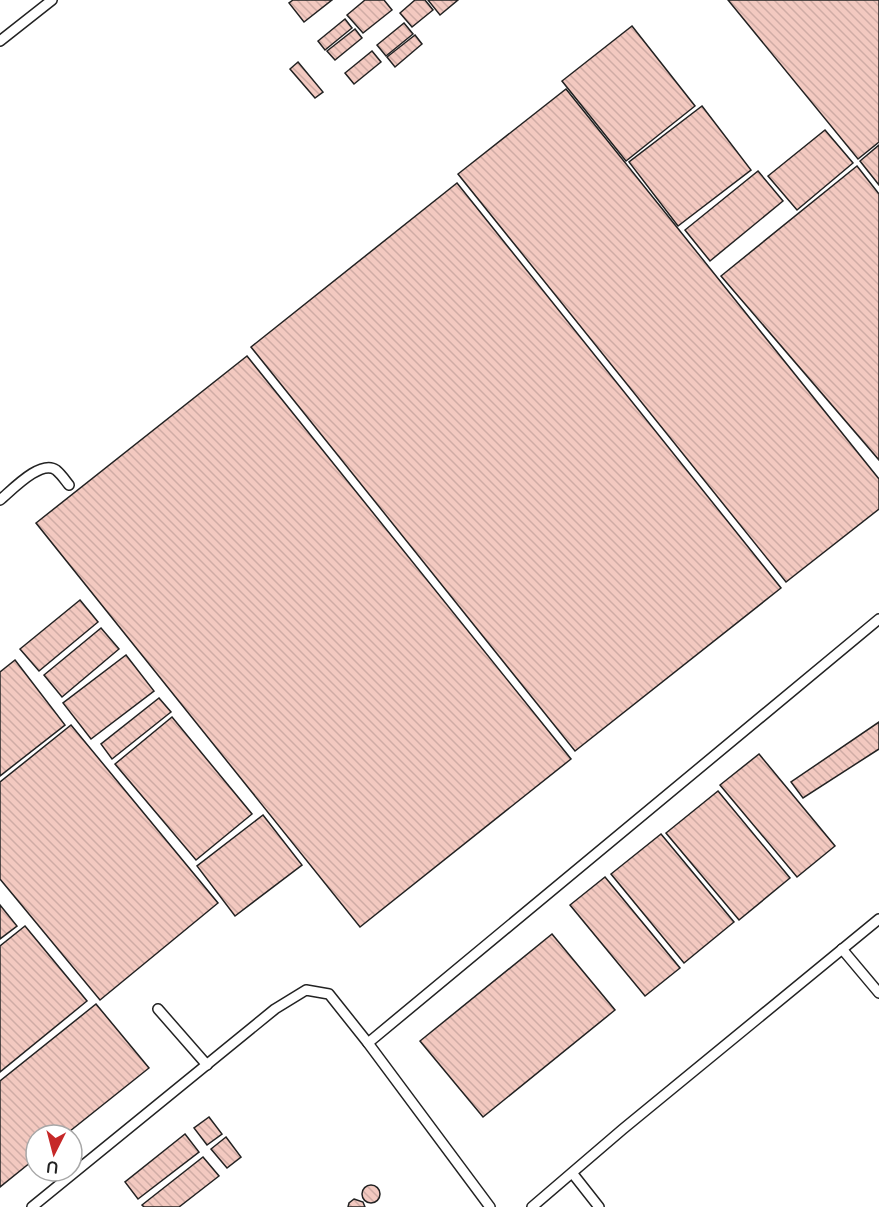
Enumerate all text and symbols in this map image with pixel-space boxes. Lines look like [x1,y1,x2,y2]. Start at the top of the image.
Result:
north arrow [24,1123,84,1183]
text: U [45,1156,60,1178]

